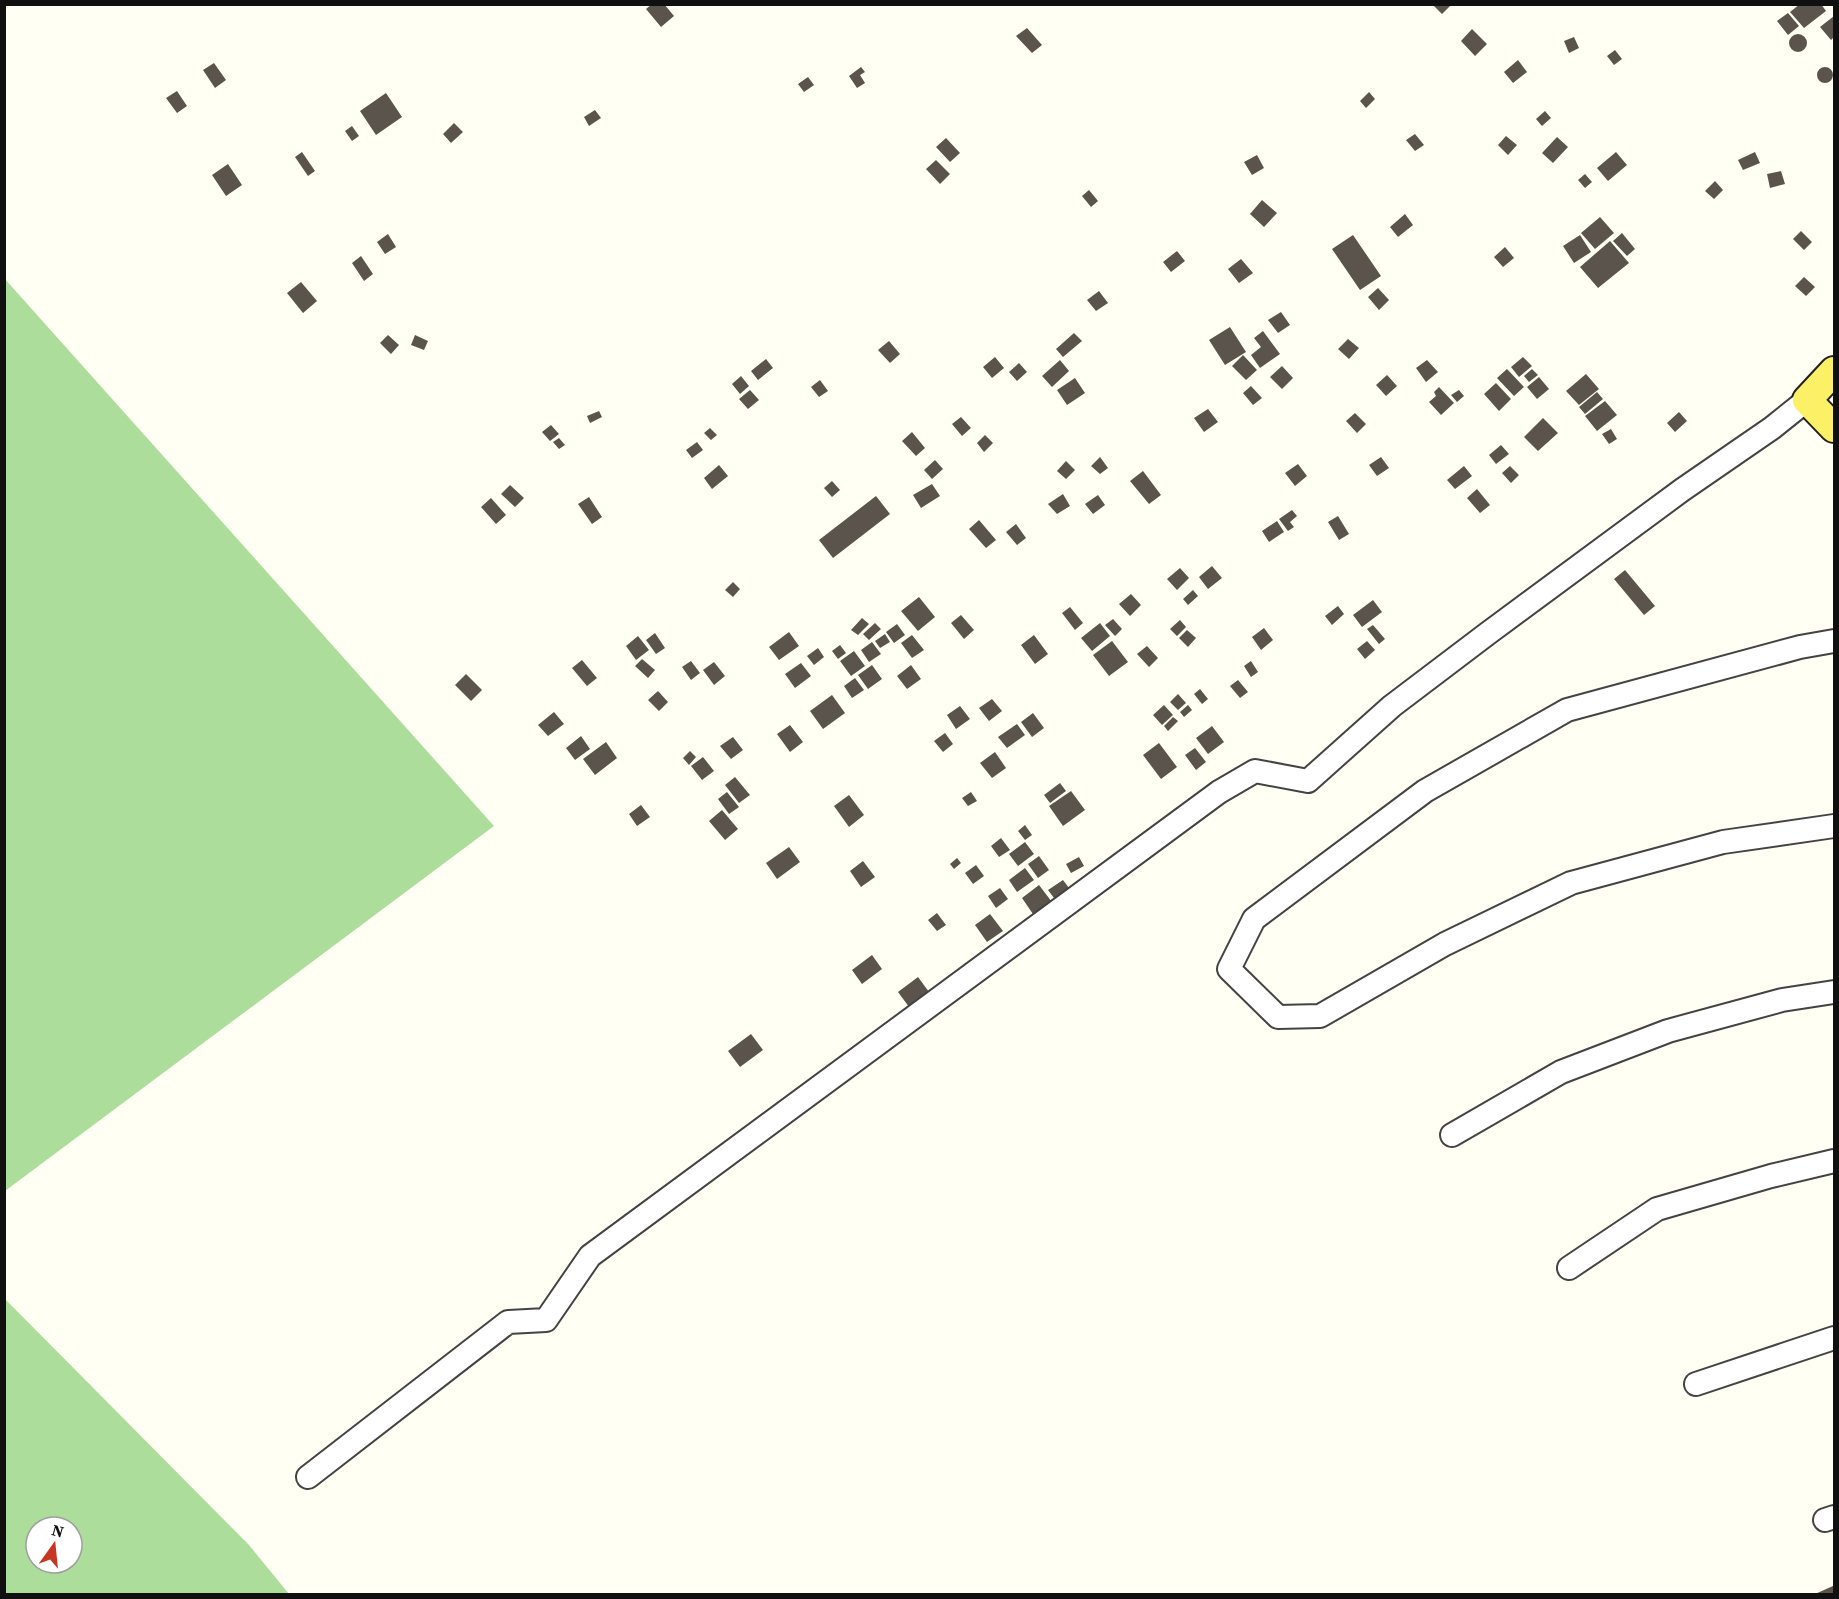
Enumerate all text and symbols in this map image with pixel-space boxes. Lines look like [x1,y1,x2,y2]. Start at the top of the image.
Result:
north arrow [24,1515,84,1575]
text: N [49,1518,67,1543]

